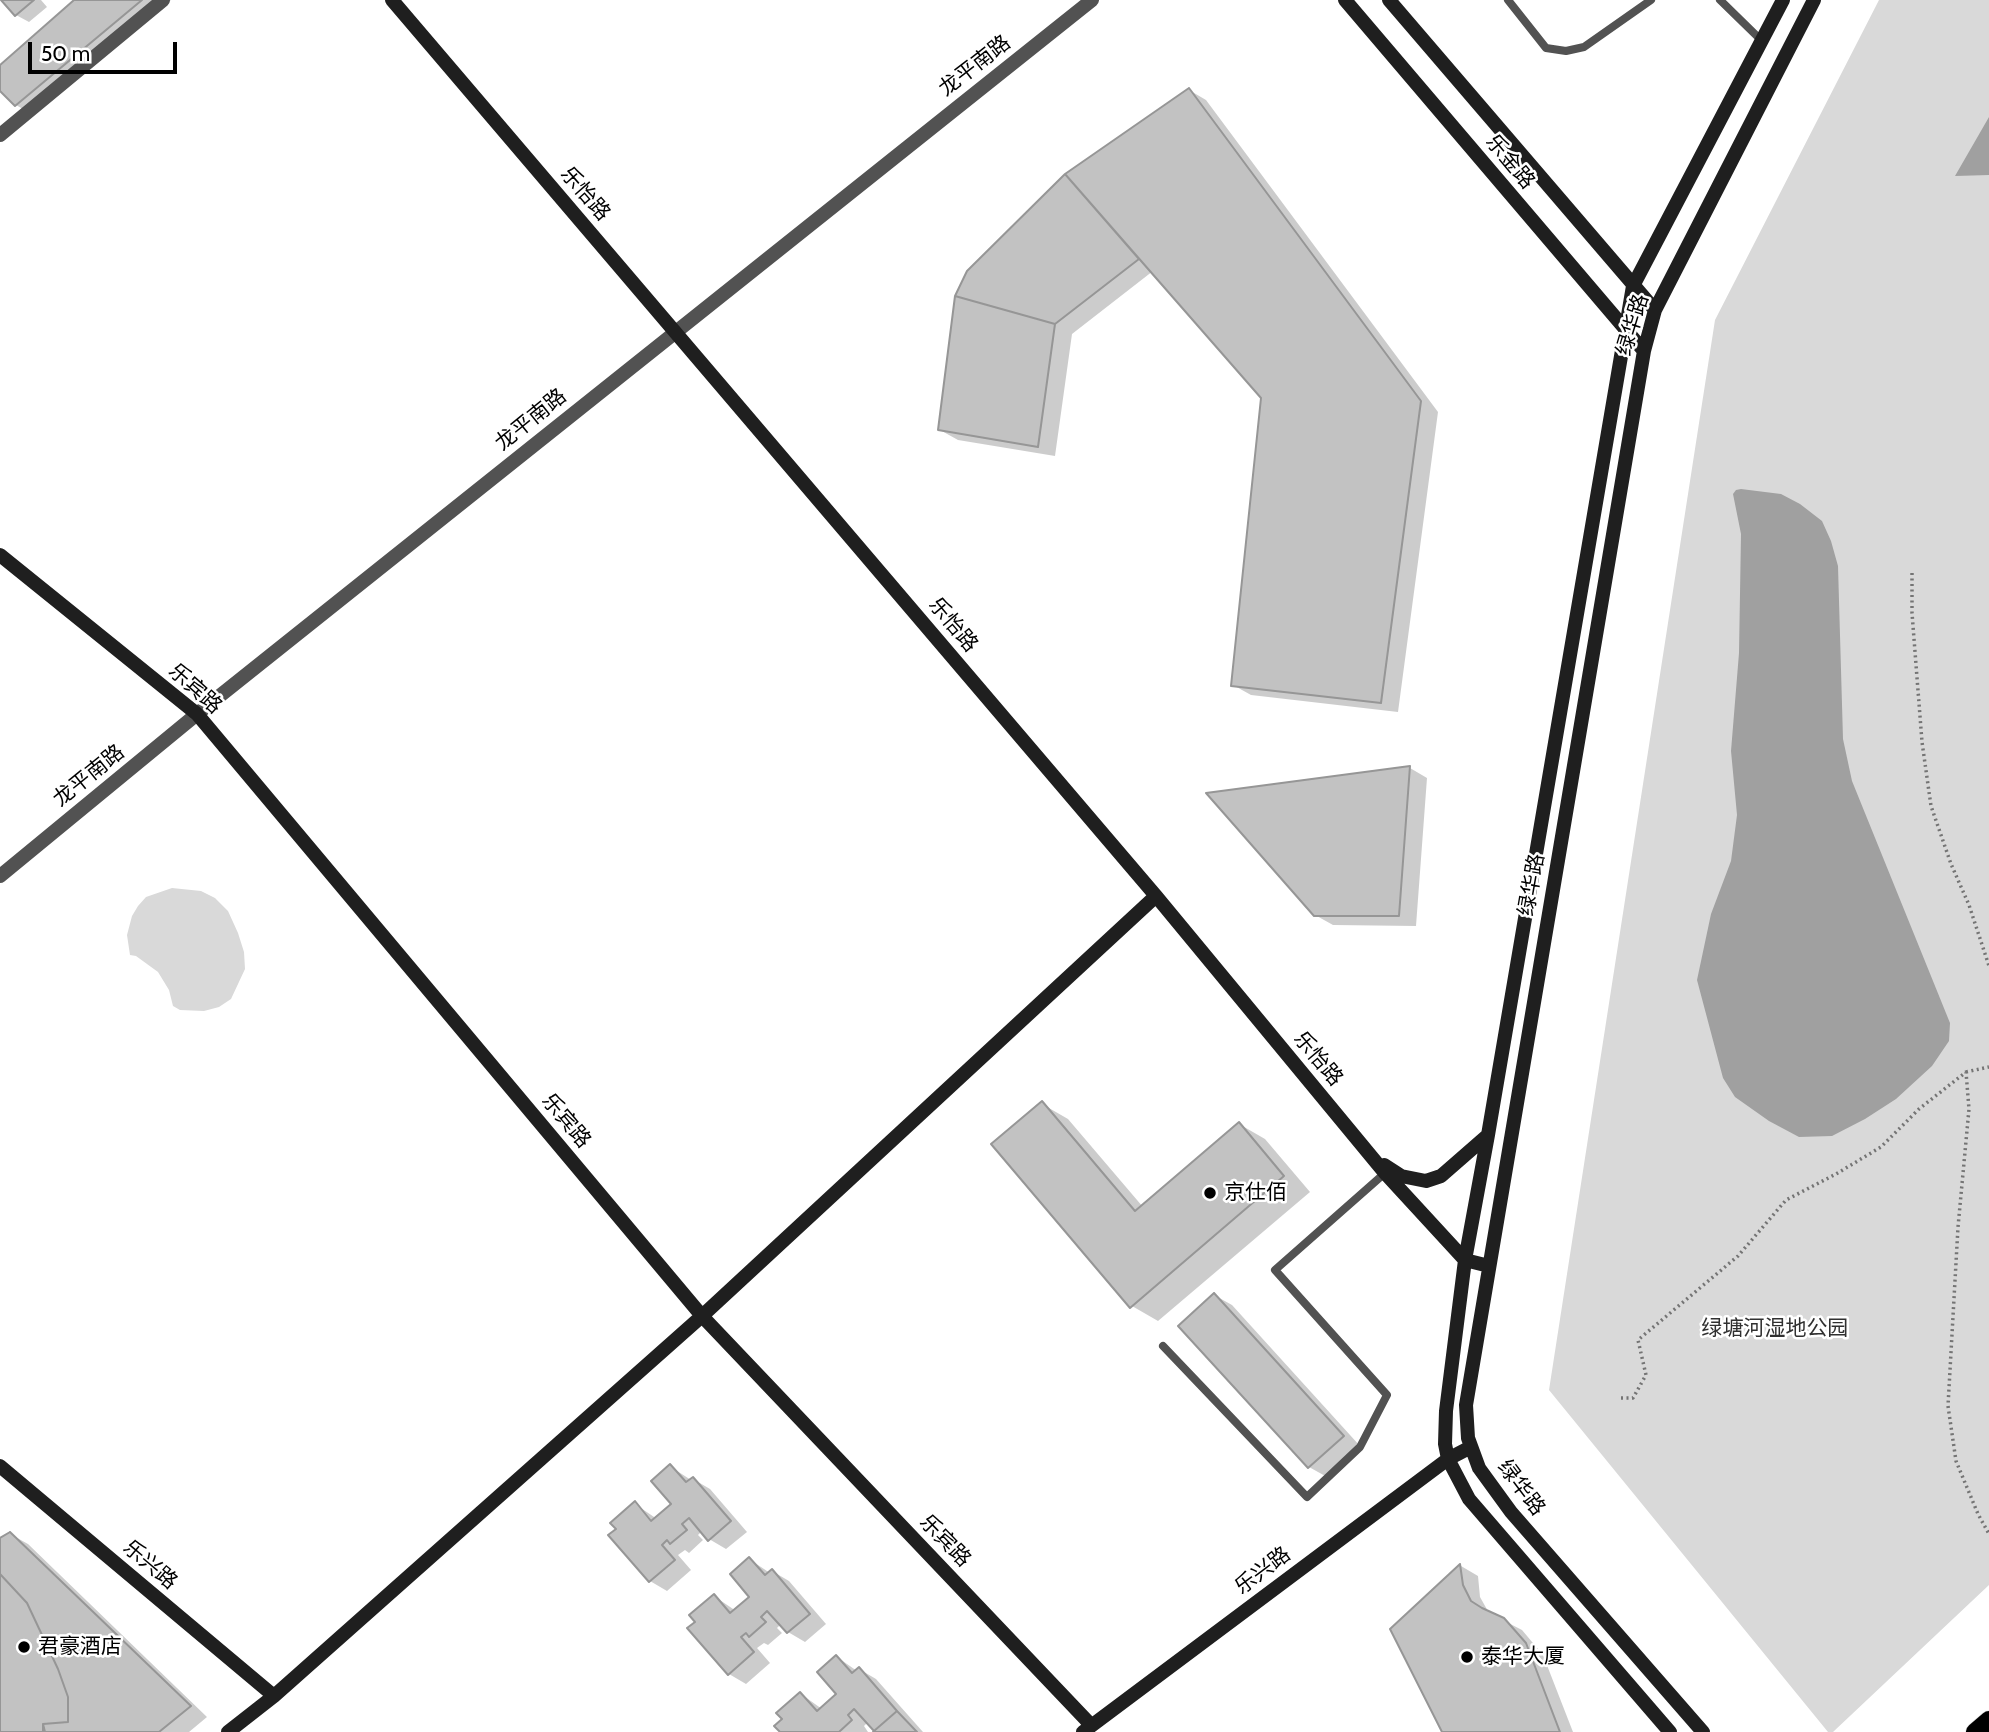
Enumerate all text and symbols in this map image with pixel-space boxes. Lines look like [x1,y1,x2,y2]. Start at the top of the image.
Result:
scale bar [32,28,180,72]
street label: 龙平南路 [934,30,1016,102]
text: 50 m [41,41,90,66]
street label: 乐金路 [1480,130,1540,194]
street label: 乐怡路 [555,162,615,226]
street label: 绿华路 [1612,291,1654,359]
street label: 龙平南路 [490,384,572,456]
street label: 乐怡路 [923,593,983,657]
street label: 乐宾路 [163,659,227,719]
street label: 龙平南路 [48,740,130,812]
street label: 绿华路 [1514,852,1550,918]
street label: 乐怡路 [1288,1027,1348,1091]
street label: 乐宾路 [536,1089,596,1153]
place label: 京仕佰 [1224,1180,1287,1206]
marker: 京仕佰 [1202,1185,1218,1201]
park label: 绿塘河湿地公园 [1702,1316,1848,1342]
street label: 绿华路 [1492,1455,1550,1521]
street label: 乐宾路 [914,1510,976,1572]
street label: 乐兴路 [118,1535,182,1595]
street label: 乐兴路 [1230,1542,1296,1600]
place label: 君豪酒店 [38,1634,122,1660]
marker: 君豪酒店 [16,1639,32,1655]
place label: 泰华大厦 [1481,1644,1565,1670]
marker: 泰华大厦 [1459,1649,1475,1665]

